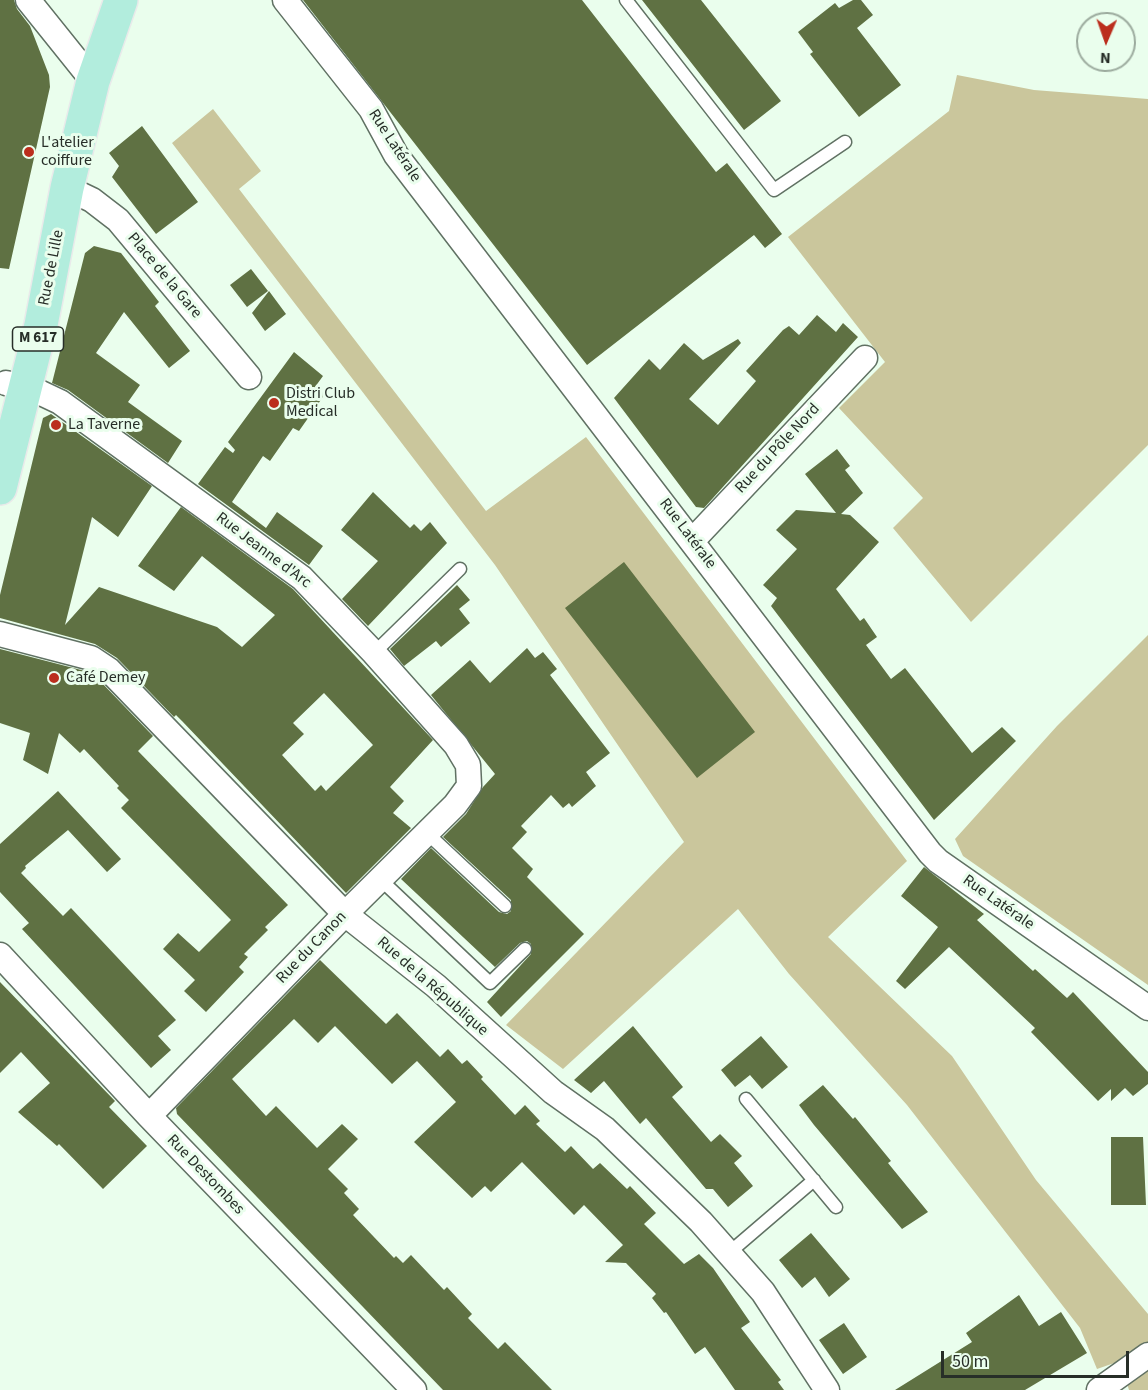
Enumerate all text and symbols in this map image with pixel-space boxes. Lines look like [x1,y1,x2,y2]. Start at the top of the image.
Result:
north arrow [1076,12,1136,72]
text: N [1100,47,1111,69]
street label: Rue Latérale [363,106,425,186]
place label: L'atelier coiffure [41,133,94,171]
marker: L'atelier coiffure [22,145,36,159]
street label: Rue de Lille [35,228,69,308]
street label: Place de la Gare [123,229,205,323]
road number: M 617 [12,327,63,351]
place label: Distri Club Medical [286,384,355,422]
marker: Distri Club Medical [267,396,281,410]
street label: Rue du Pôle Nord [732,400,824,498]
place label: La Taverne [68,415,140,435]
marker: La Taverne [49,418,63,432]
street label: Rue Latérale [654,495,720,573]
street label: Rue Jeanne d'Arc [212,509,314,593]
place label: Café Demey [66,668,145,688]
marker: Café Demey [47,671,61,685]
street label: Rue Latérale [959,871,1037,935]
street label: Rue du Canon [273,908,351,988]
street label: Rue de la République [372,933,492,1041]
street label: Rue Destombes [162,1131,248,1219]
scale bar [944,1339,1132,1377]
text: 50 m [952,1349,988,1374]

